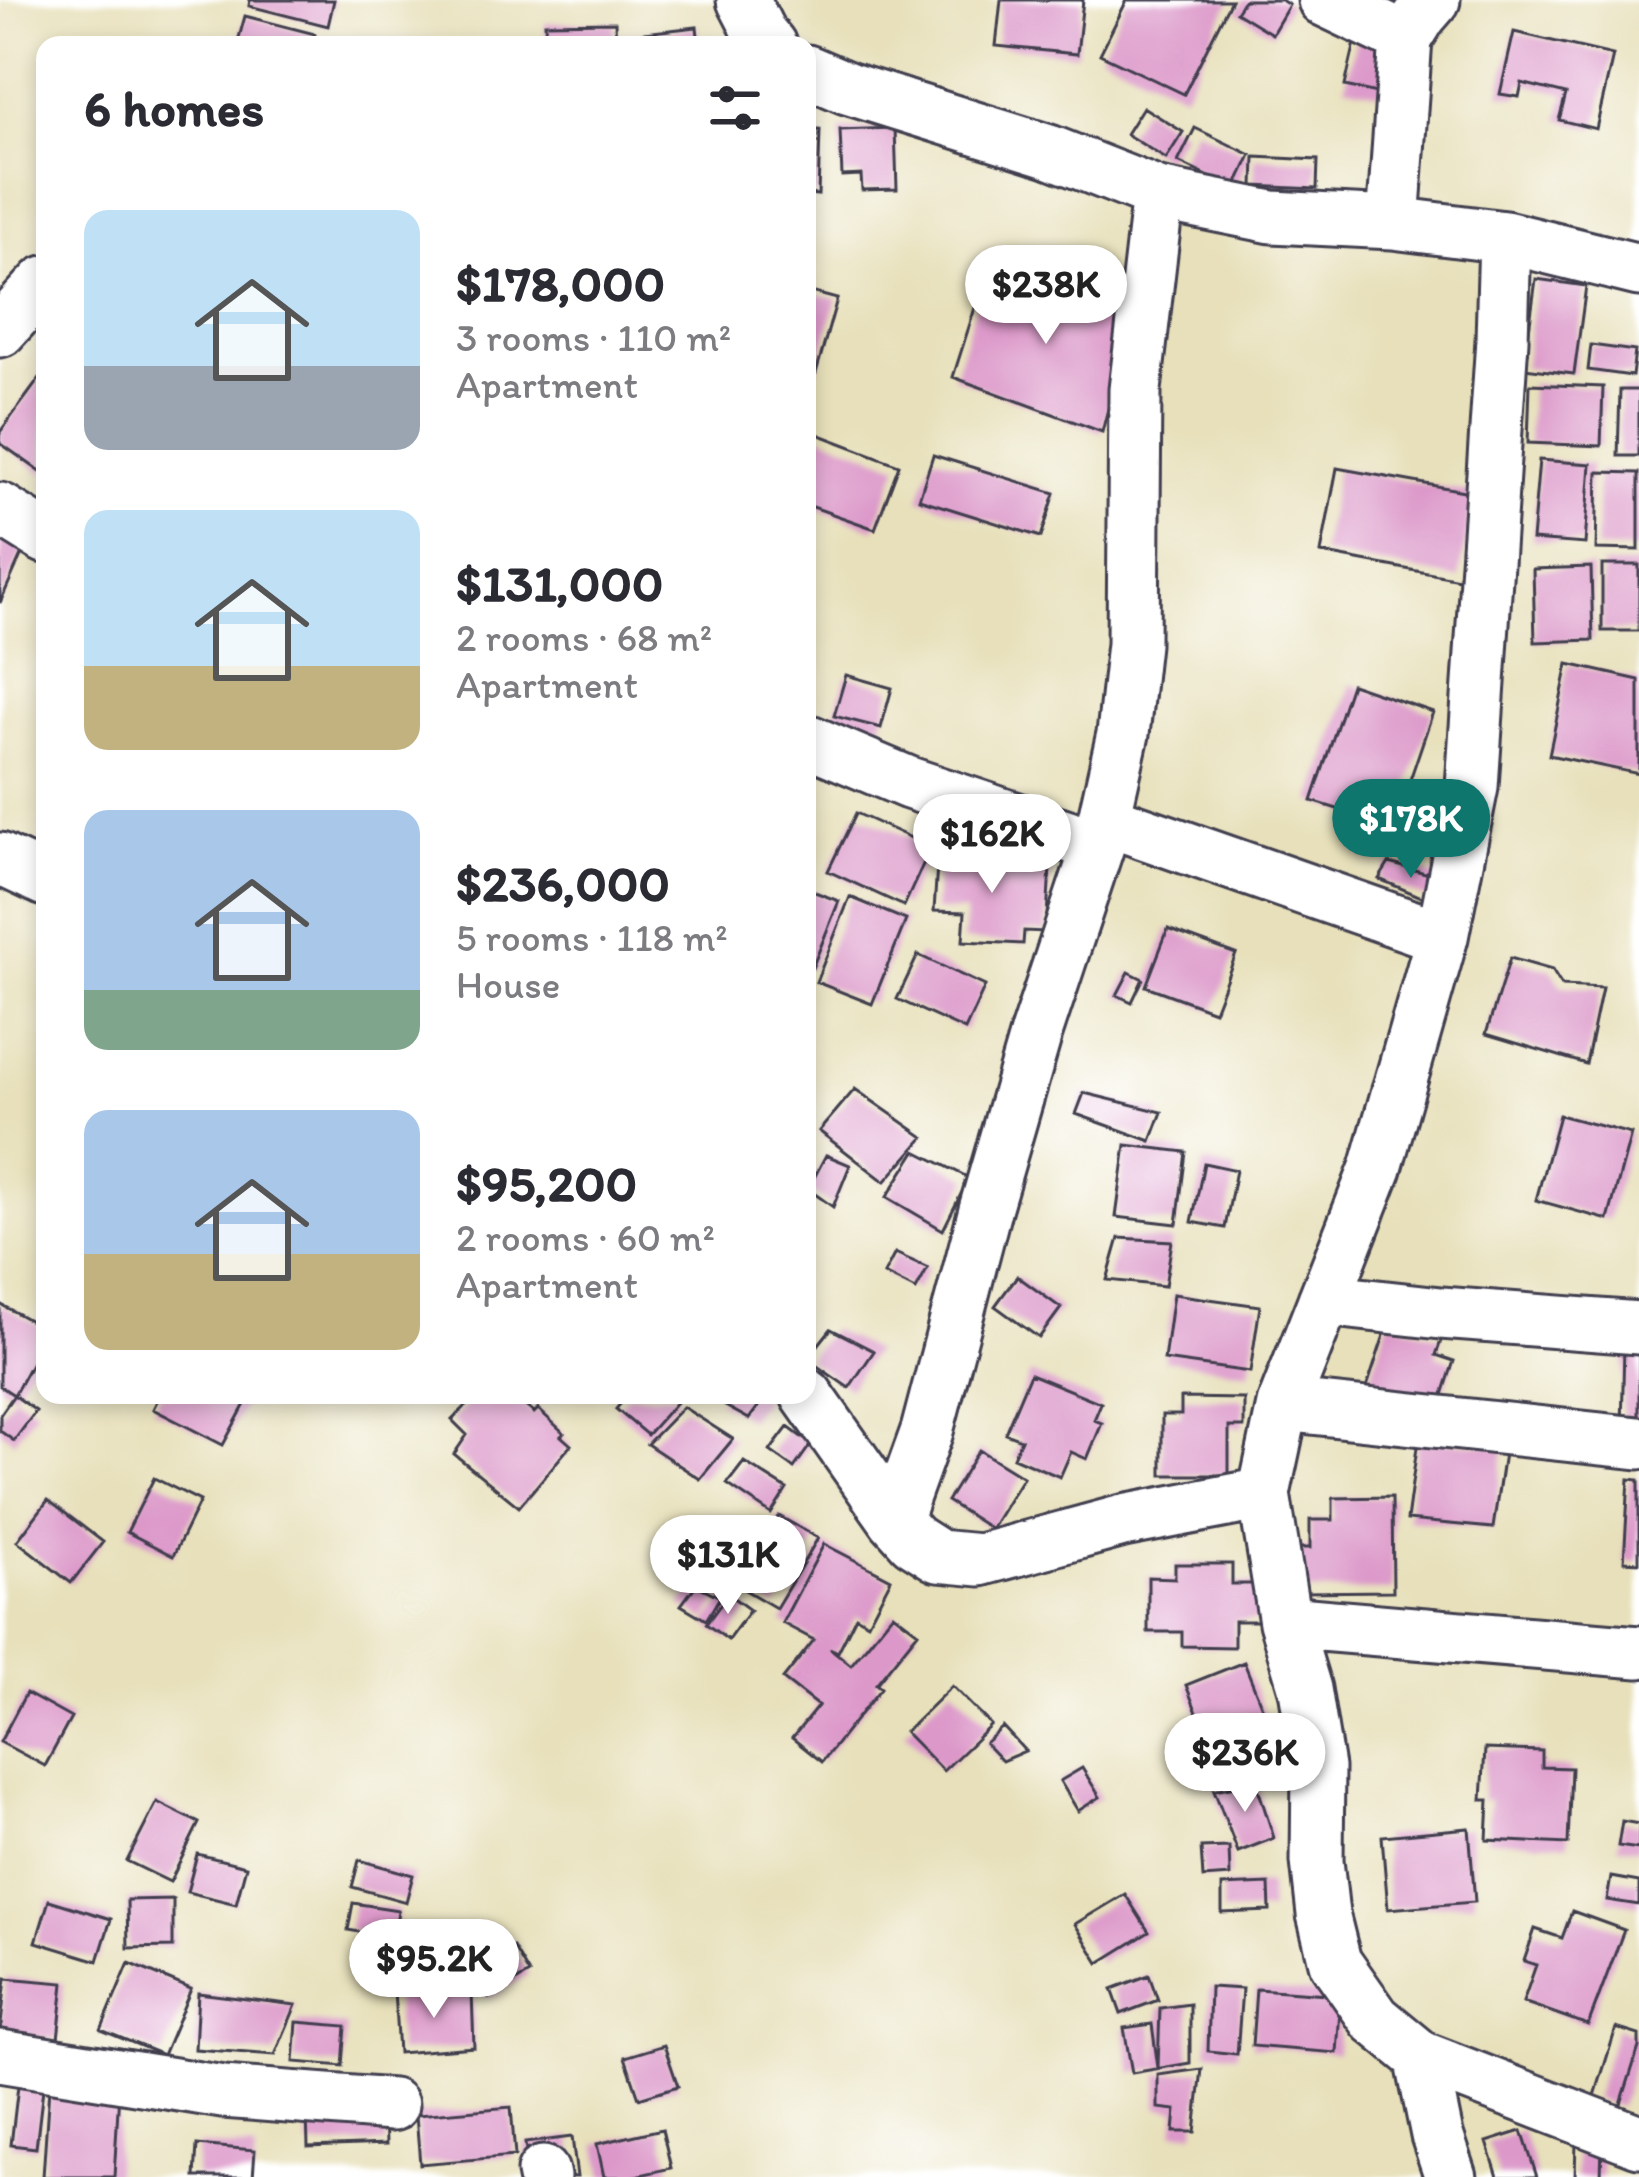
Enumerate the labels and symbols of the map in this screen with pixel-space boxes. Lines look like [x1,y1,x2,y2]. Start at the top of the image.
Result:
pin: $238K [962,245,1130,347]
pin: $178K [1327,779,1495,881]
pin: $162K [908,794,1076,896]
pin: $131K [644,1515,812,1617]
pin: $236K [1161,1713,1329,1815]
pin: $95.2K [336,1919,532,2021]

